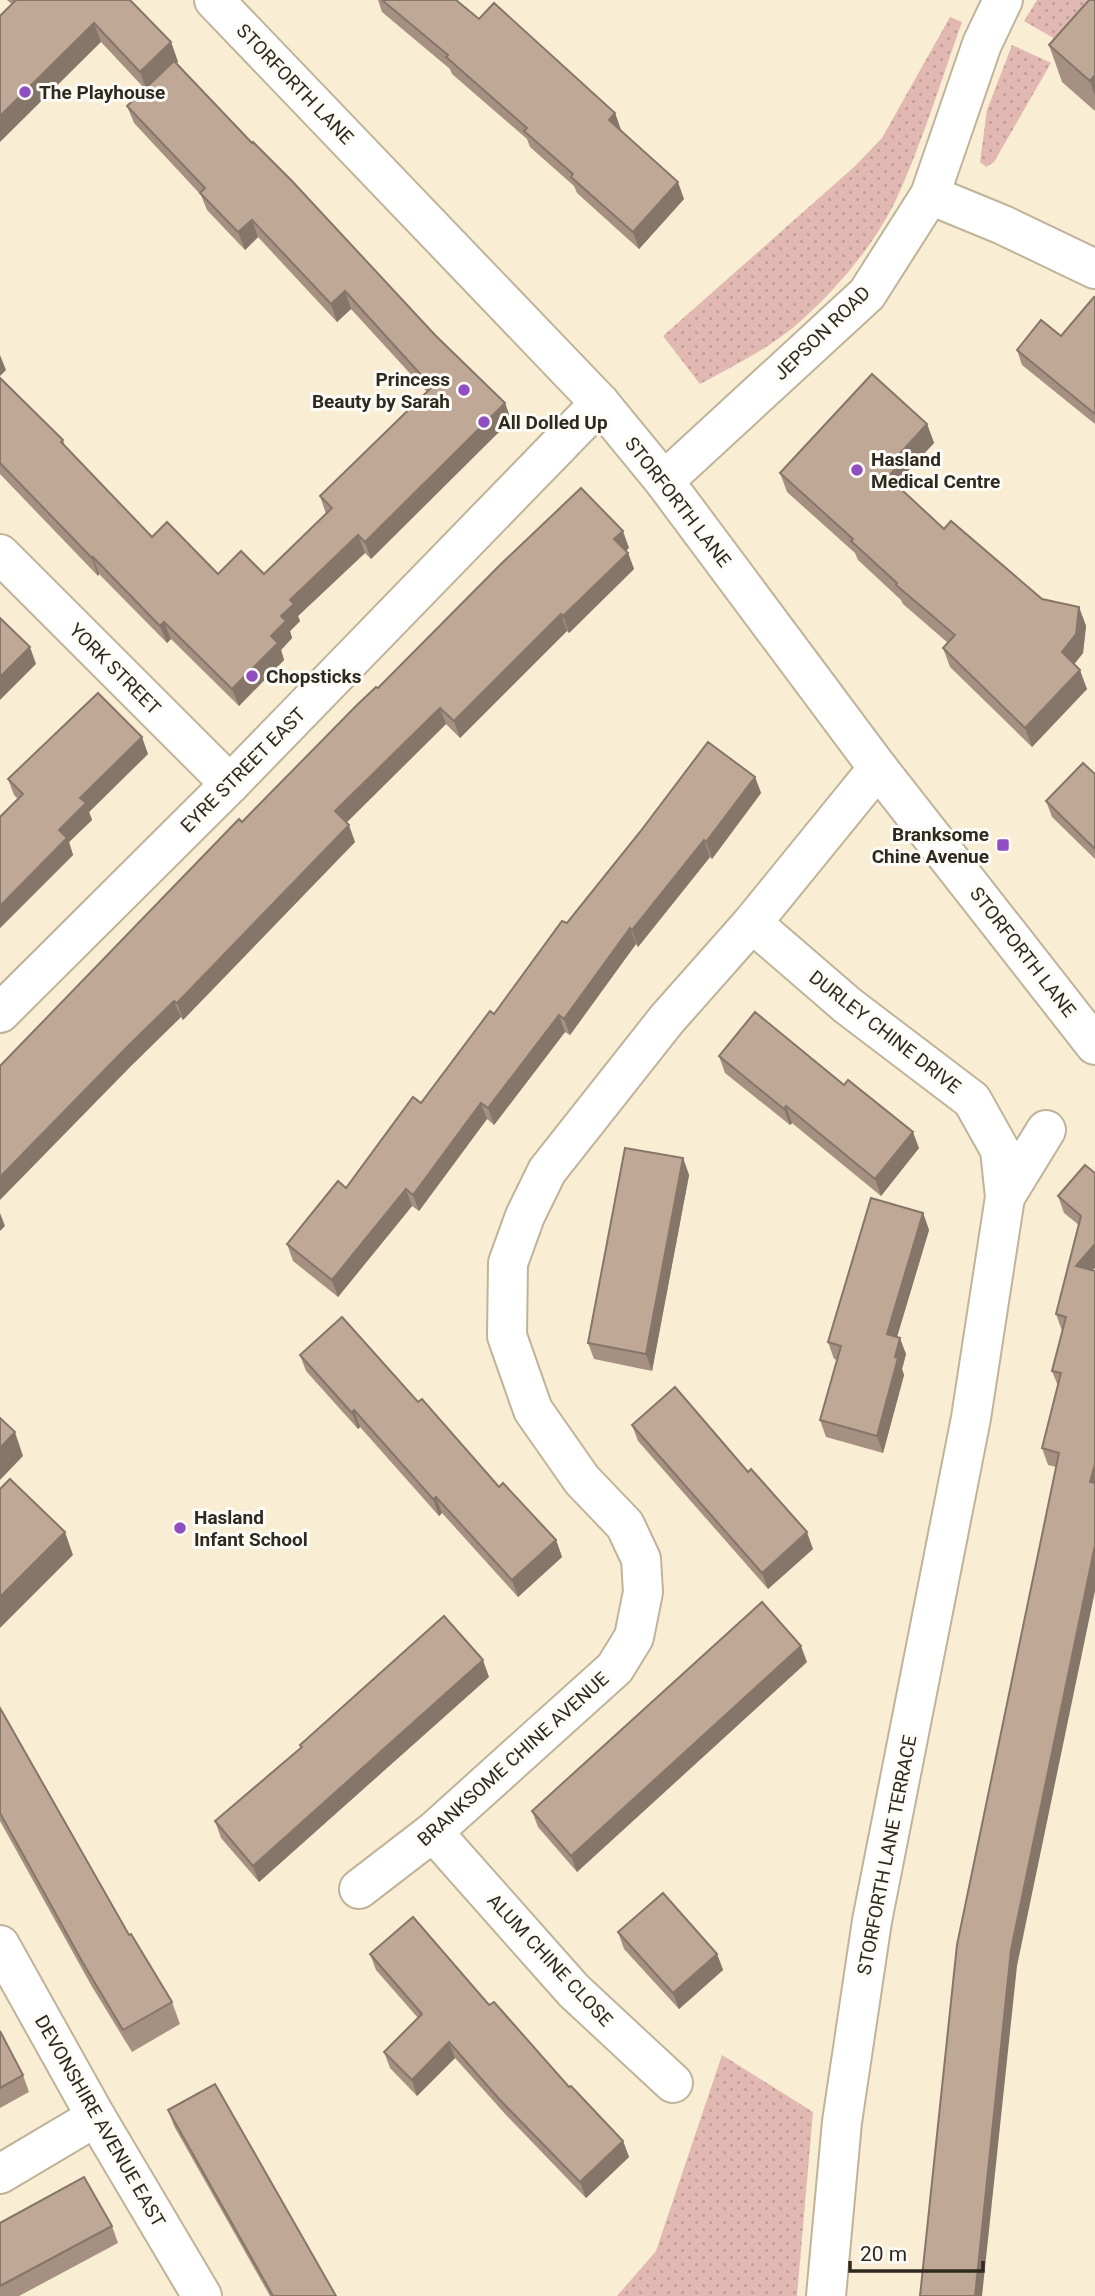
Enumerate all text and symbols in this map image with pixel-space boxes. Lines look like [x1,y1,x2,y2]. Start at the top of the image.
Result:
street label: STORFORTH LANE [232,19,358,149]
place label: The Playhouse [39,81,165,104]
marker: The Playhouse [17,84,33,100]
street label: JEPSON ROAD [769,281,875,385]
place label: Princess Beauty by Sarah [312,368,450,413]
marker: Princess Beauty by Sarah [456,382,472,398]
place label: All Dolled Up [498,411,608,434]
marker: All Dolled Up [476,414,492,430]
street label: STORFORTH LANE [620,432,736,572]
place label: Hasland Medical Centre [871,448,1000,493]
marker: Hasland Medical Centre [849,462,865,478]
street label: YORK STREET [64,618,166,720]
place label: Chopsticks [266,665,362,688]
marker: Chopsticks [244,668,260,684]
street label: EYRE STREET EAST [176,703,310,837]
place label: Branksome Chine Avenue [872,823,989,868]
marker: Branksome Chine Avenue [995,837,1011,853]
street label: STORFORTH LANE [965,882,1081,1022]
street label: DURLEY CHINE DRIVE [805,966,966,1098]
place label: Hasland Infant School [194,1506,308,1551]
marker: Hasland Infant School [172,1520,188,1536]
street label: BRANKSOME CHINE AVENUE [413,1667,613,1851]
street label: STORFORTH LANE TERRACE [852,1733,922,1977]
street label: ALUM CHINE CLOSE [483,1889,618,2031]
street label: DEVONSHIRE AVENUE EAST [30,2011,170,2231]
scale bar [850,2230,983,2274]
text: 20 m [860,2242,907,2266]

